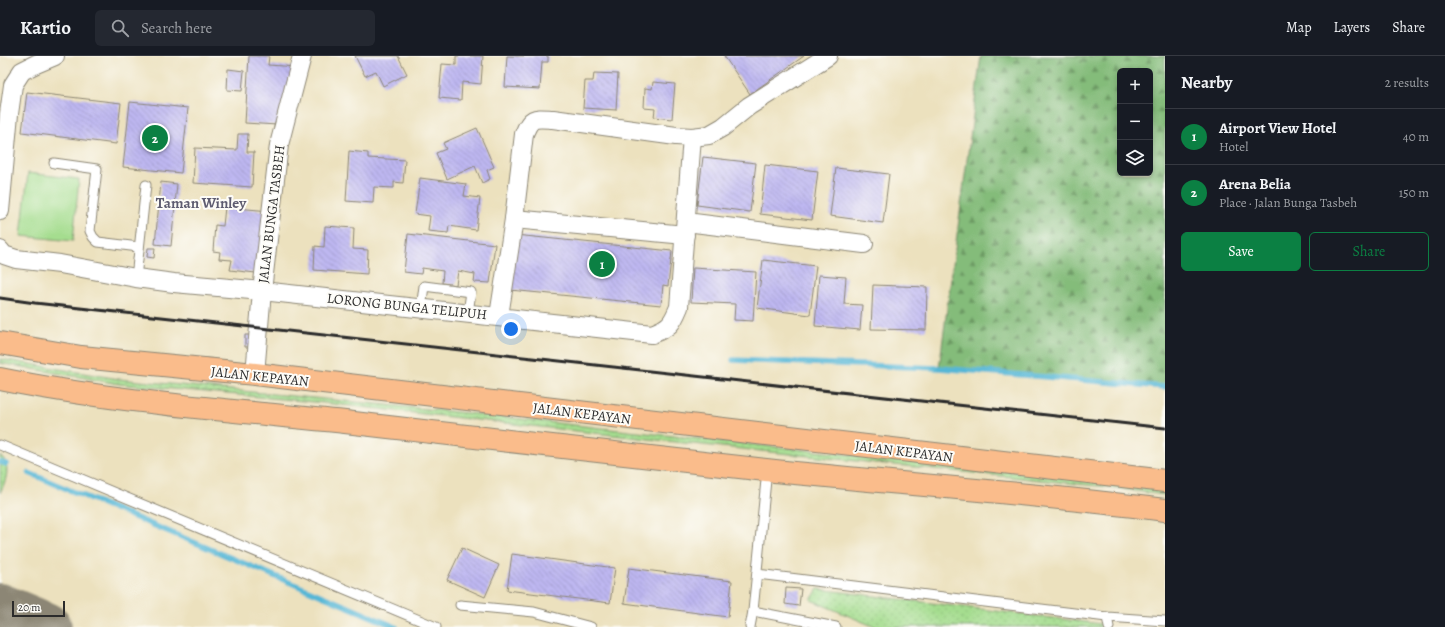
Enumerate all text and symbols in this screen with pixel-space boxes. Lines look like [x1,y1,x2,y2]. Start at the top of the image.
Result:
search box [95,10,375,46]
text: Kartio [20,15,71,41]
icon: search [109,17,131,39]
text: Search here [141,18,212,38]
text: Map [1286,18,1312,37]
text: Layers [1334,18,1370,37]
text: Share [1392,18,1425,37]
map controls [1117,68,1153,176]
button: + [1117,68,1153,104]
text: Nearby [1181,71,1232,94]
text: 2 results [1385,74,1429,91]
button: − [1117,104,1153,140]
text: Airport View Hotel [1219,118,1336,138]
pin: 2 [142,123,168,153]
text: 1 [1192,128,1196,145]
text: 40 m [1403,128,1429,145]
text: Hotel [1219,138,1248,155]
button: layers [1117,140,1153,176]
street label: JALAN BUNGA TASBEH [254,144,289,284]
text: Arena Belia [1219,174,1291,194]
text: 2 [1191,184,1197,201]
text: 150 m [1399,184,1429,201]
district label: Taman Winley [156,193,247,213]
text: Place · Jalan Bunga Tasbeh [1219,194,1357,211]
button: Save [1181,232,1301,271]
button: Share [1309,232,1429,271]
pin: 1 [589,249,615,279]
street label: LORONG BUNGA TELIPUH [326,289,488,324]
your location [501,319,521,339]
street label: JALAN KEPAYAN [210,362,310,391]
street label: JALAN KEPAYAN [532,398,632,429]
street label: JALAN KEPAYAN [854,436,954,467]
scale bar [12,599,65,618]
text: 20 m [18,600,40,615]

